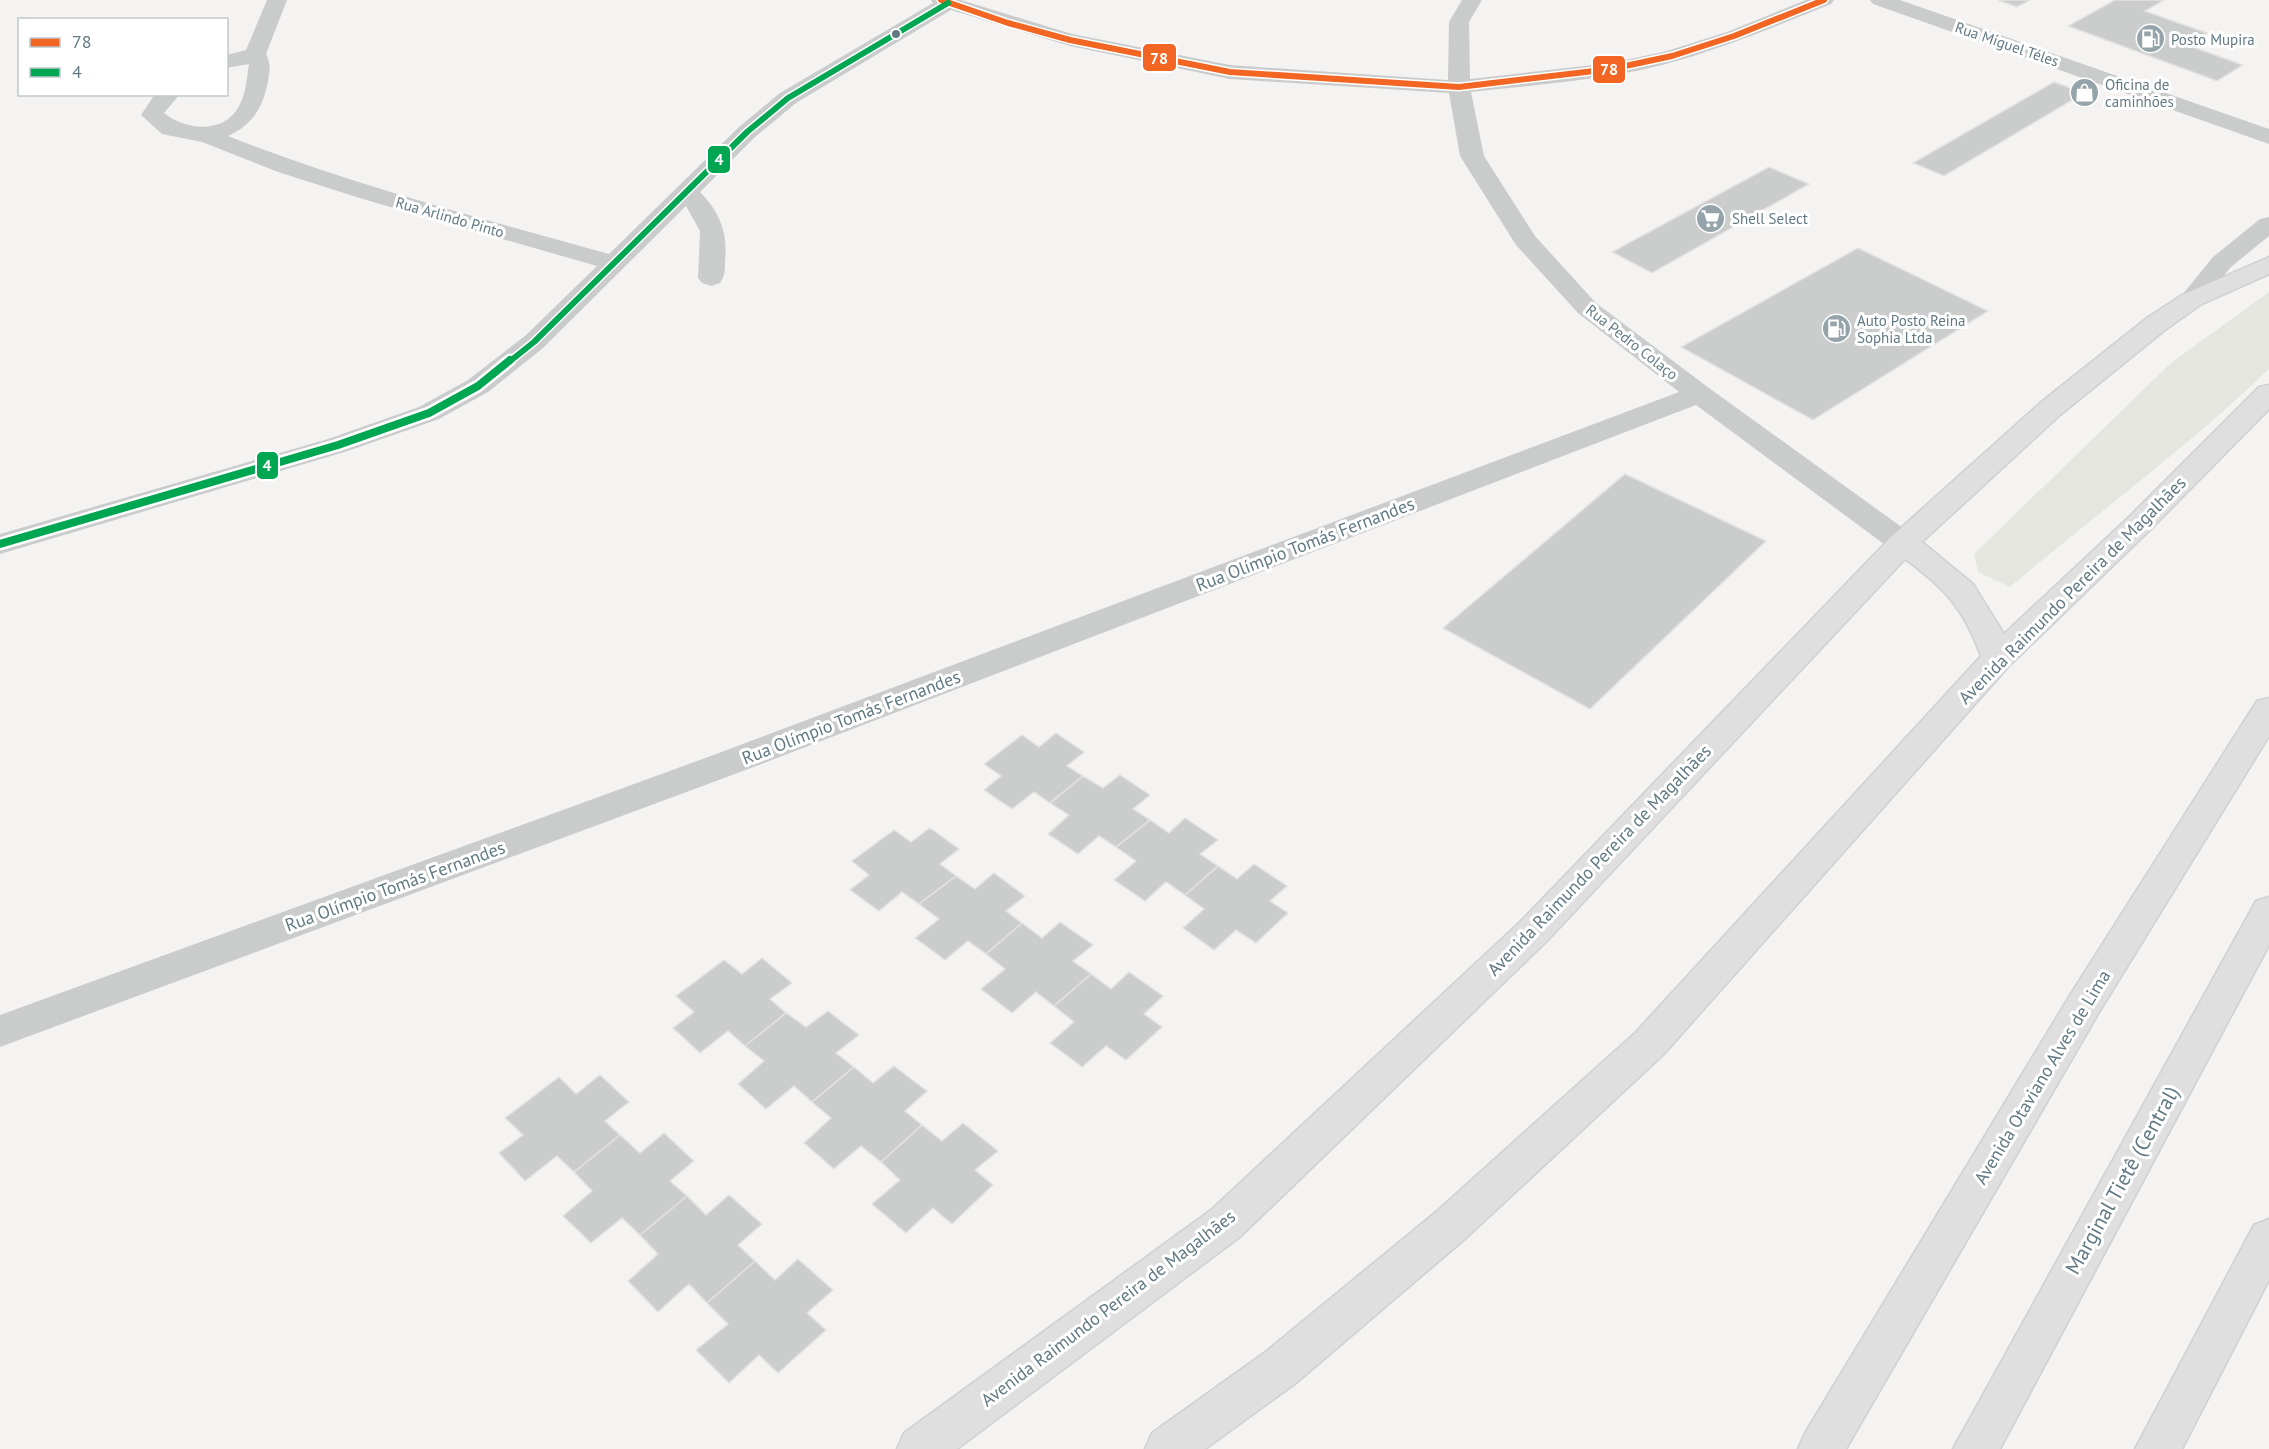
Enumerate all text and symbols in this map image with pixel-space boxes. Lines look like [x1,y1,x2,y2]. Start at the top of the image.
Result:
street label: Rua Miguel Téles [1953,17,2061,71]
legend [18,18,228,96]
fuel station icon: Posto Mupira [2134,23,2166,55]
unlabelled marker [890,28,902,40]
text: 78 [72,30,92,53]
place label: Posto Mupira [2171,30,2255,49]
line badge: 78 [1142,43,1177,72]
text: 78 [1150,48,1168,68]
line badge: 78 [1592,55,1626,84]
text: 78 [1600,59,1618,79]
text: 4 [72,60,82,83]
place label: Oficina de caminhões [2105,75,2174,111]
shop icon: Oficina de caminhões [2068,77,2100,109]
line badge: 4 [707,145,731,174]
text: 4 [714,149,724,169]
street label: Rua Arlindo Pinto [394,192,506,242]
supermarket icon: Shell Select [1695,202,1727,234]
place label: Shell Select [1732,209,1808,228]
street label: Rua Pedro Colaço [1582,300,1682,384]
place label: Auto Posto Reina Sophia Ltda [1857,311,1965,347]
fuel station icon: Auto Posto Reina Sophia Ltda [1820,313,1852,345]
line badge: 4 [256,451,279,480]
text: 4 [262,455,272,475]
street label: Avenida Raimundo Pereira de Magalhães [1953,471,2191,709]
street label: Rua Olímpio Tomás Fernandes [1192,492,1418,596]
street label: Rua Olímpio Tomás Fernandes [738,665,964,769]
street label: Avenida Raimundo Pereira de Magalhães [1482,739,1716,981]
street label: Rua Olímpio Tomás Fernandes [282,835,508,937]
street label: Avenida Otaviano Alves de Lima [1969,966,2115,1188]
street label: Marginal Tietê (Central) [2059,1081,2185,1279]
street label: Avenida Raimundo Pereira de Magalhães [976,1205,1240,1411]

